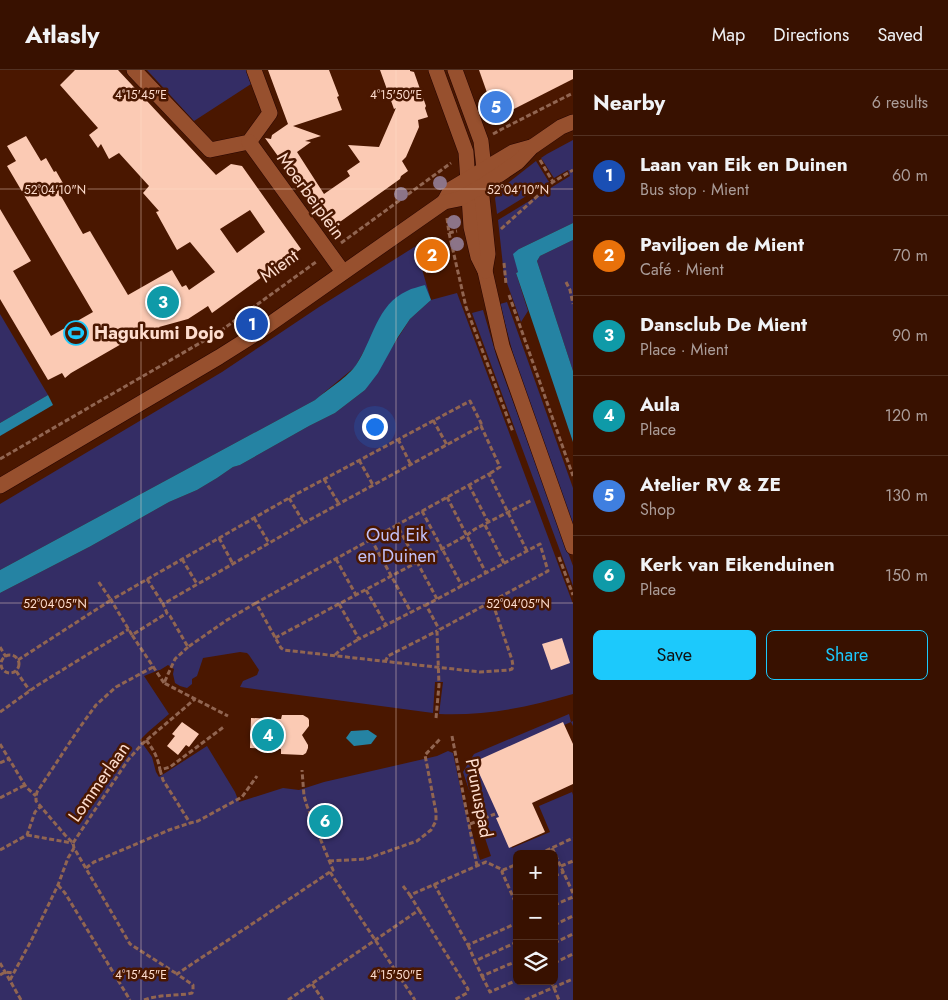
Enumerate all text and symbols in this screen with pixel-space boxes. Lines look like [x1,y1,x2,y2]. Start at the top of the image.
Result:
text: Atlasly [25,17,100,52]
text: Map [712,22,745,48]
text: Directions [773,22,849,48]
text: Saved [877,22,923,48]
text: 4°15'45"E [115,86,167,104]
text: 4°15'50"E [370,86,422,104]
pin: 5 [480,88,512,126]
text: Nearby [593,88,665,118]
text: 6 results [872,91,928,114]
street label: Moerbeiplein [271,147,351,245]
text: Laan van Eik en Duinen [640,151,848,178]
text: 1 [605,164,613,187]
text: 60 m [892,164,928,187]
text: Bus stop · Mient [640,178,749,201]
text: 52°04'10"N [24,181,86,199]
text: 52°04'10"N [487,181,549,199]
text: Paviljoen de Mient [640,231,804,258]
pin: 2 [416,236,448,274]
street label: Mient [254,243,304,289]
text: 2 [604,244,614,267]
text: 70 m [893,244,928,267]
text: Café · Mient [640,258,723,281]
pin: 3 [147,283,179,321]
pin: 1 [236,305,268,343]
text: Dansclub De Mient [640,311,807,338]
sports icon: Hagukumi Dojo [63,320,89,346]
place label: Hagukumi Dojo [94,320,225,346]
text: 3 [604,324,614,347]
text: 90 m [892,324,928,347]
text: Place · Mient [640,338,728,361]
text: Aula [640,391,680,418]
text: 4 [603,404,615,427]
text: 120 m [885,404,928,427]
your location [362,414,388,440]
text: Place [640,418,676,441]
text: Atelier RV & ZE [640,471,781,498]
text: 5 [604,484,614,507]
text: 130 m [885,484,928,507]
text: Shop [640,498,675,521]
park label: Oud Eik en Duinen [358,522,436,569]
text: Kerk van Eikenduinen [640,551,835,578]
text: 6 [604,564,614,587]
text: 150 m [885,564,928,587]
text: Place [640,578,676,601]
text: 52°04'05"N [23,595,87,613]
text: 52°04'05"N [486,595,550,613]
button: Save [593,630,756,680]
button: Share [766,630,928,680]
pin: 4 [252,716,284,754]
street label: Lommerlaan [62,737,136,827]
street label: Prunuspad [459,756,499,840]
pin: 6 [309,802,341,840]
map controls [513,850,558,985]
button: + [513,850,558,895]
button: − [513,895,558,940]
button: layers [513,940,558,985]
text: 4°15'45"E [115,966,167,984]
text: 4°15'50"E [370,966,422,984]

